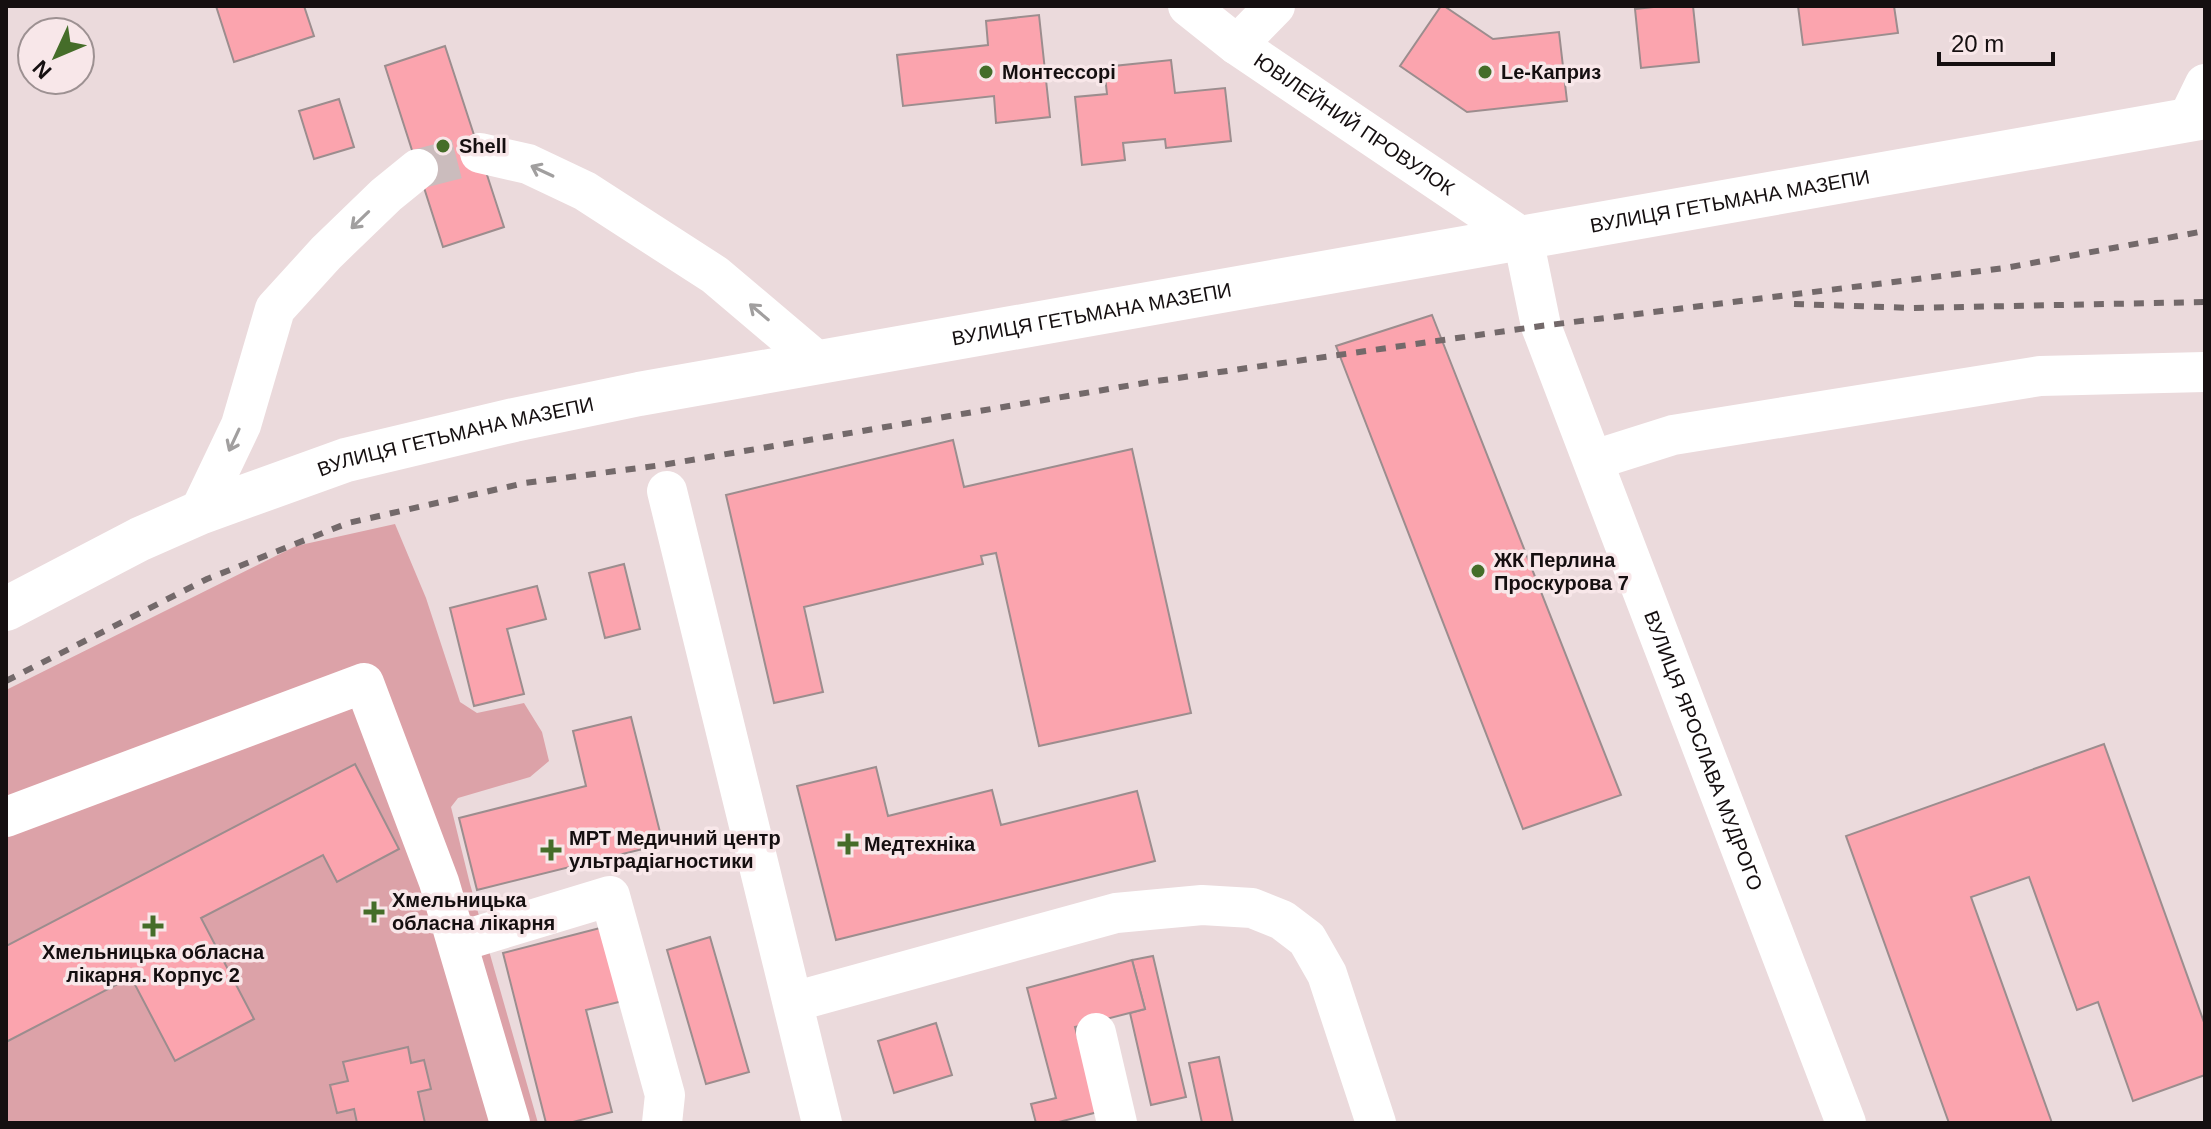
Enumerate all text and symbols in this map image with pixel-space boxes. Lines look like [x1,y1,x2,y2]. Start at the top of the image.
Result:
north arrow [16,16,96,96]
scale bar [1939,16,2053,66]
text: 20 m [1951,30,2004,57]
street label: ЮВІЛЕЙНИЙ ПРОВУЛОК [1250,49,1459,200]
text: N [27,55,56,84]
place label: Монтессорі [1002,61,1116,83]
place label: Le-Каприз [1501,61,1601,83]
marker: Монтессорі [977,63,995,81]
marker: Le-Каприз [1476,63,1494,81]
place label: Shell [459,135,507,157]
marker: Shell [434,137,452,155]
one-way arrow [531,163,555,178]
street label: ВУЛИЦЯ ГЕТЬМАНА МАЗЕПИ [1588,166,1871,237]
one-way arrow [350,211,370,230]
street label: ВУЛИЦЯ ГЕТЬМАНА МАЗЕПИ [950,278,1233,349]
one-way arrow [750,303,770,321]
street label: ВУЛИЦЯ ГЕТЬМАНА МАЗЕПИ [314,393,596,480]
one-way arrow [226,427,241,451]
place label: ЖК Перлина Проскурова 7 [1493,549,1629,594]
marker: ЖК Перлина Проскурова 7 [1469,562,1487,580]
street label: ВУЛИЦЯ ЯРОСЛАВА МУДРОГО [1640,608,1767,893]
place label: МРТ Медичний центр ультрадіагностики [569,827,781,872]
place label: Медтехніка [864,833,976,855]
marker: Медтехніка [839,835,857,853]
marker: МРТ Медичний центр ультрадіагностики [540,839,562,861]
place label: Хмельницька обласна лікарня [392,889,555,934]
marker: Хмельницька обласна лікарня [363,901,385,923]
marker: Хмельницька обласна лікарня. Корпус 2 [142,915,164,937]
place label: Хмельницька обласна лікарня. Корпус 2 [42,941,265,986]

